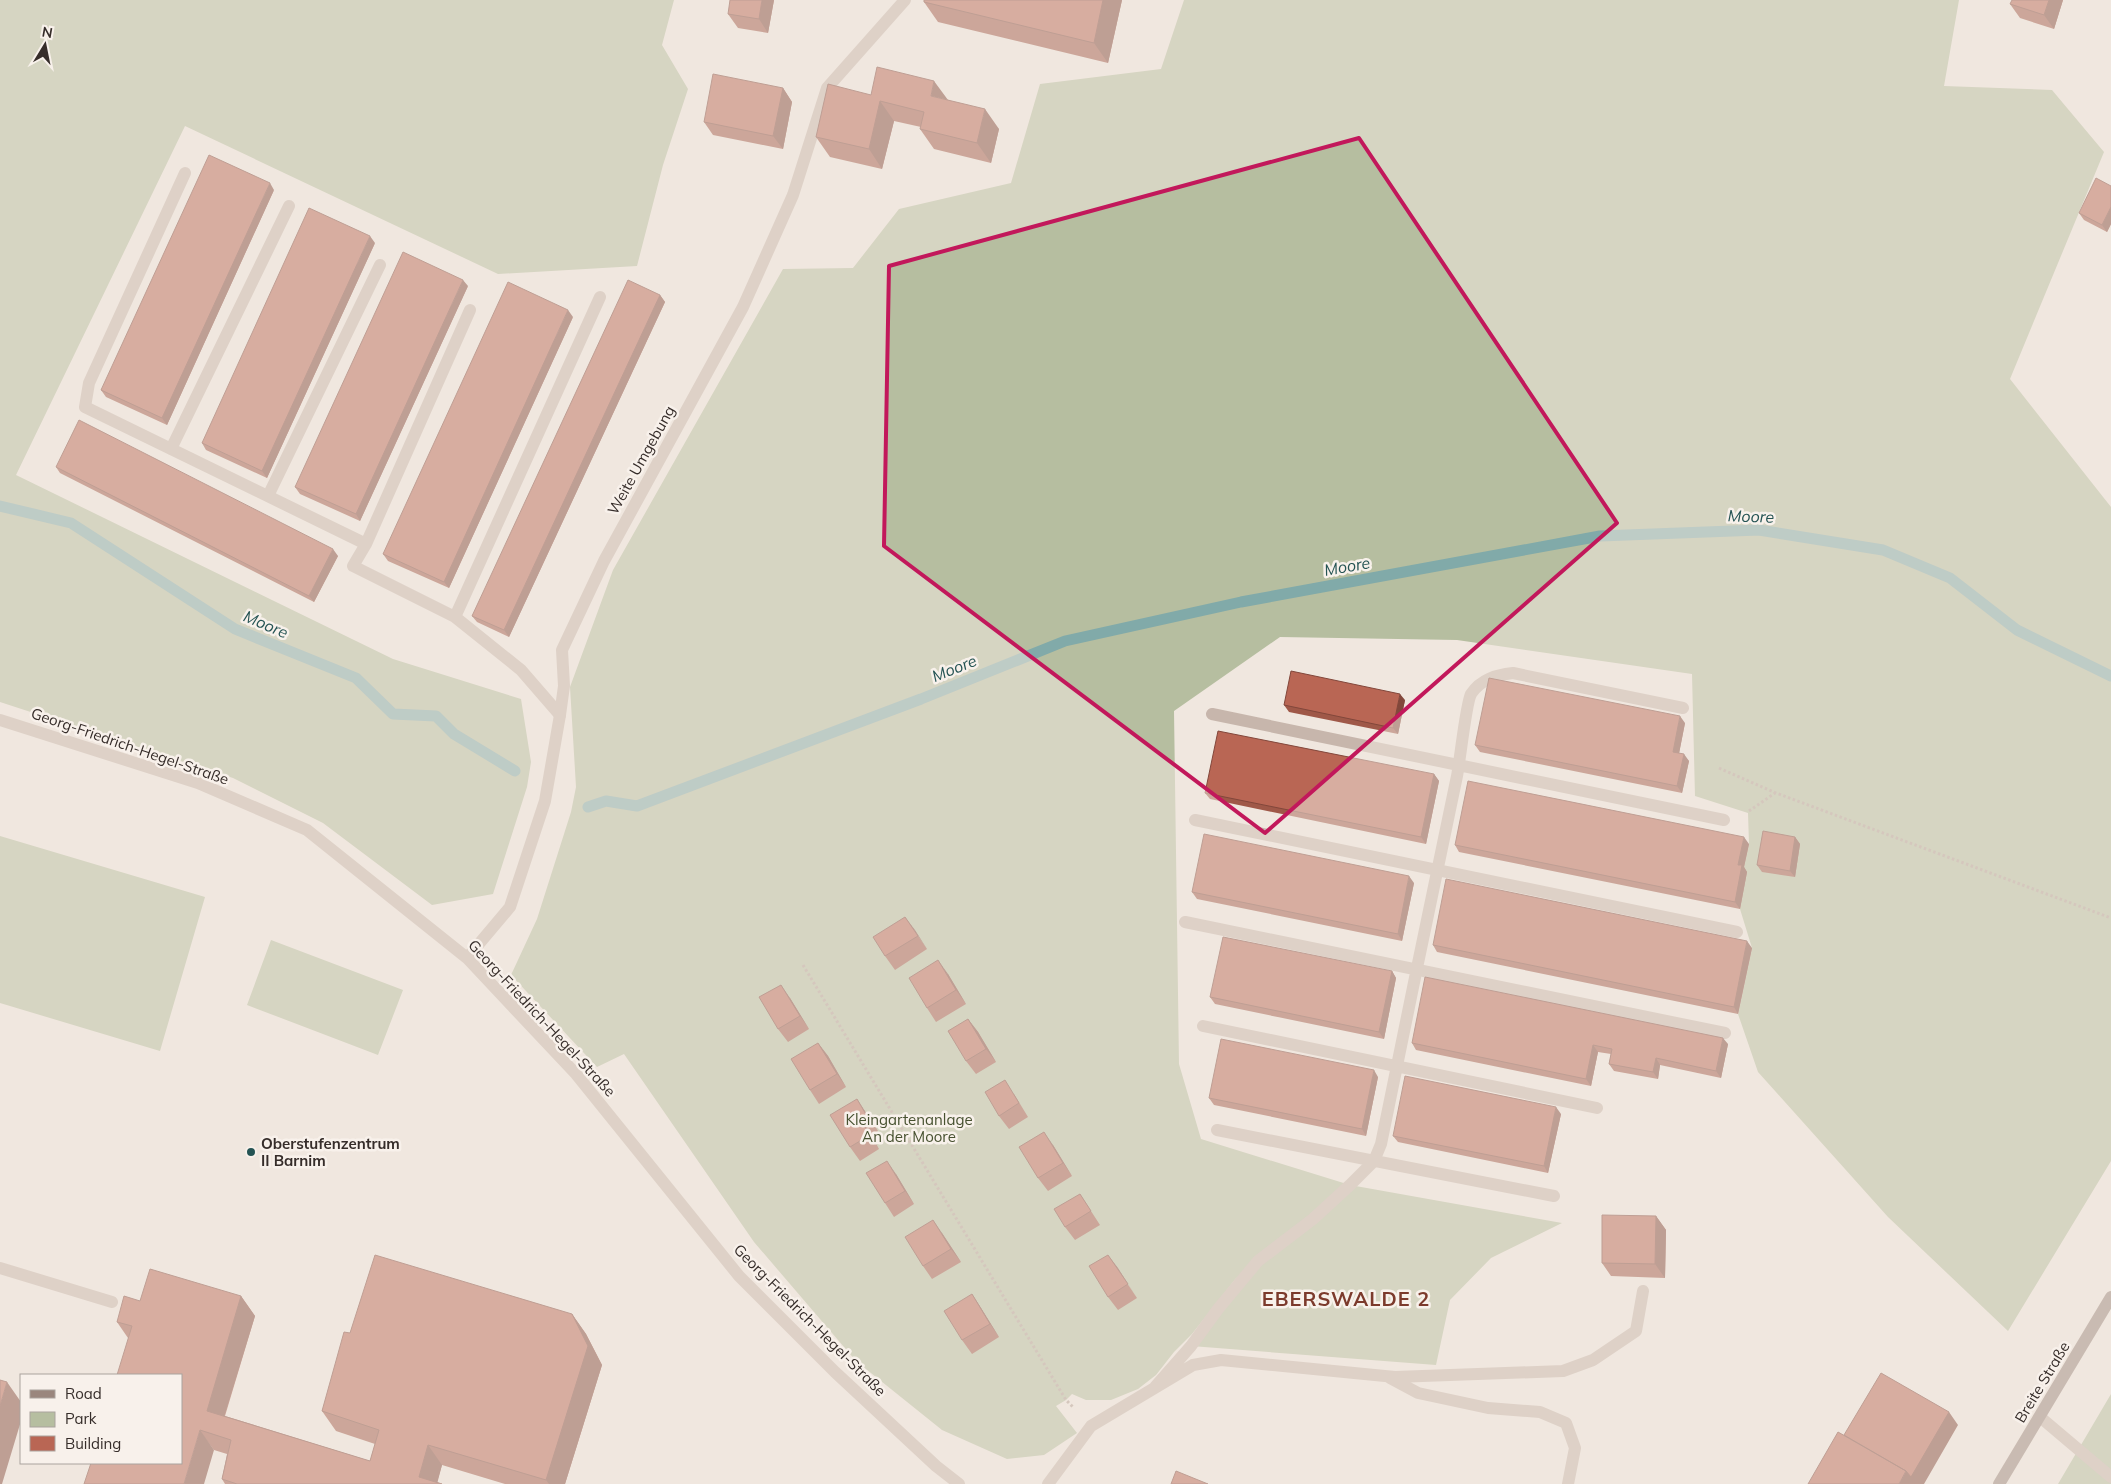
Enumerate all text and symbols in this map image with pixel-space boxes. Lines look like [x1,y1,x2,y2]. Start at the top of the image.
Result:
north arrow [20,20,70,70]
text: N [40,22,54,42]
street label: Weite Umgebung [603,402,679,518]
water label: Moore [1727,505,1775,527]
water label: Moore [1322,552,1372,580]
water label: Moore [241,606,292,642]
water label: Moore [929,650,980,686]
street label: Georg-Friedrich-Hegel-Straße [29,703,231,789]
street label: Georg-Friedrich-Hegel-Straße [464,936,620,1100]
park label: Kleingartenanlage An der Moore [845,1110,973,1146]
place label: Oberstufenzentrum II Barnim [261,1134,400,1170]
marker: Oberstufenzentrum II Barnim [245,1146,257,1158]
street label: Georg-Friedrich-Hegel-Straße [730,1240,890,1400]
district label: EBERSWALDE 2 [1262,1286,1430,1311]
street label: Breite Straße [2010,1338,2074,1426]
legend [20,1374,182,1464]
text: Road [65,1384,102,1403]
text: Park [65,1409,97,1428]
text: Building [65,1434,121,1453]

